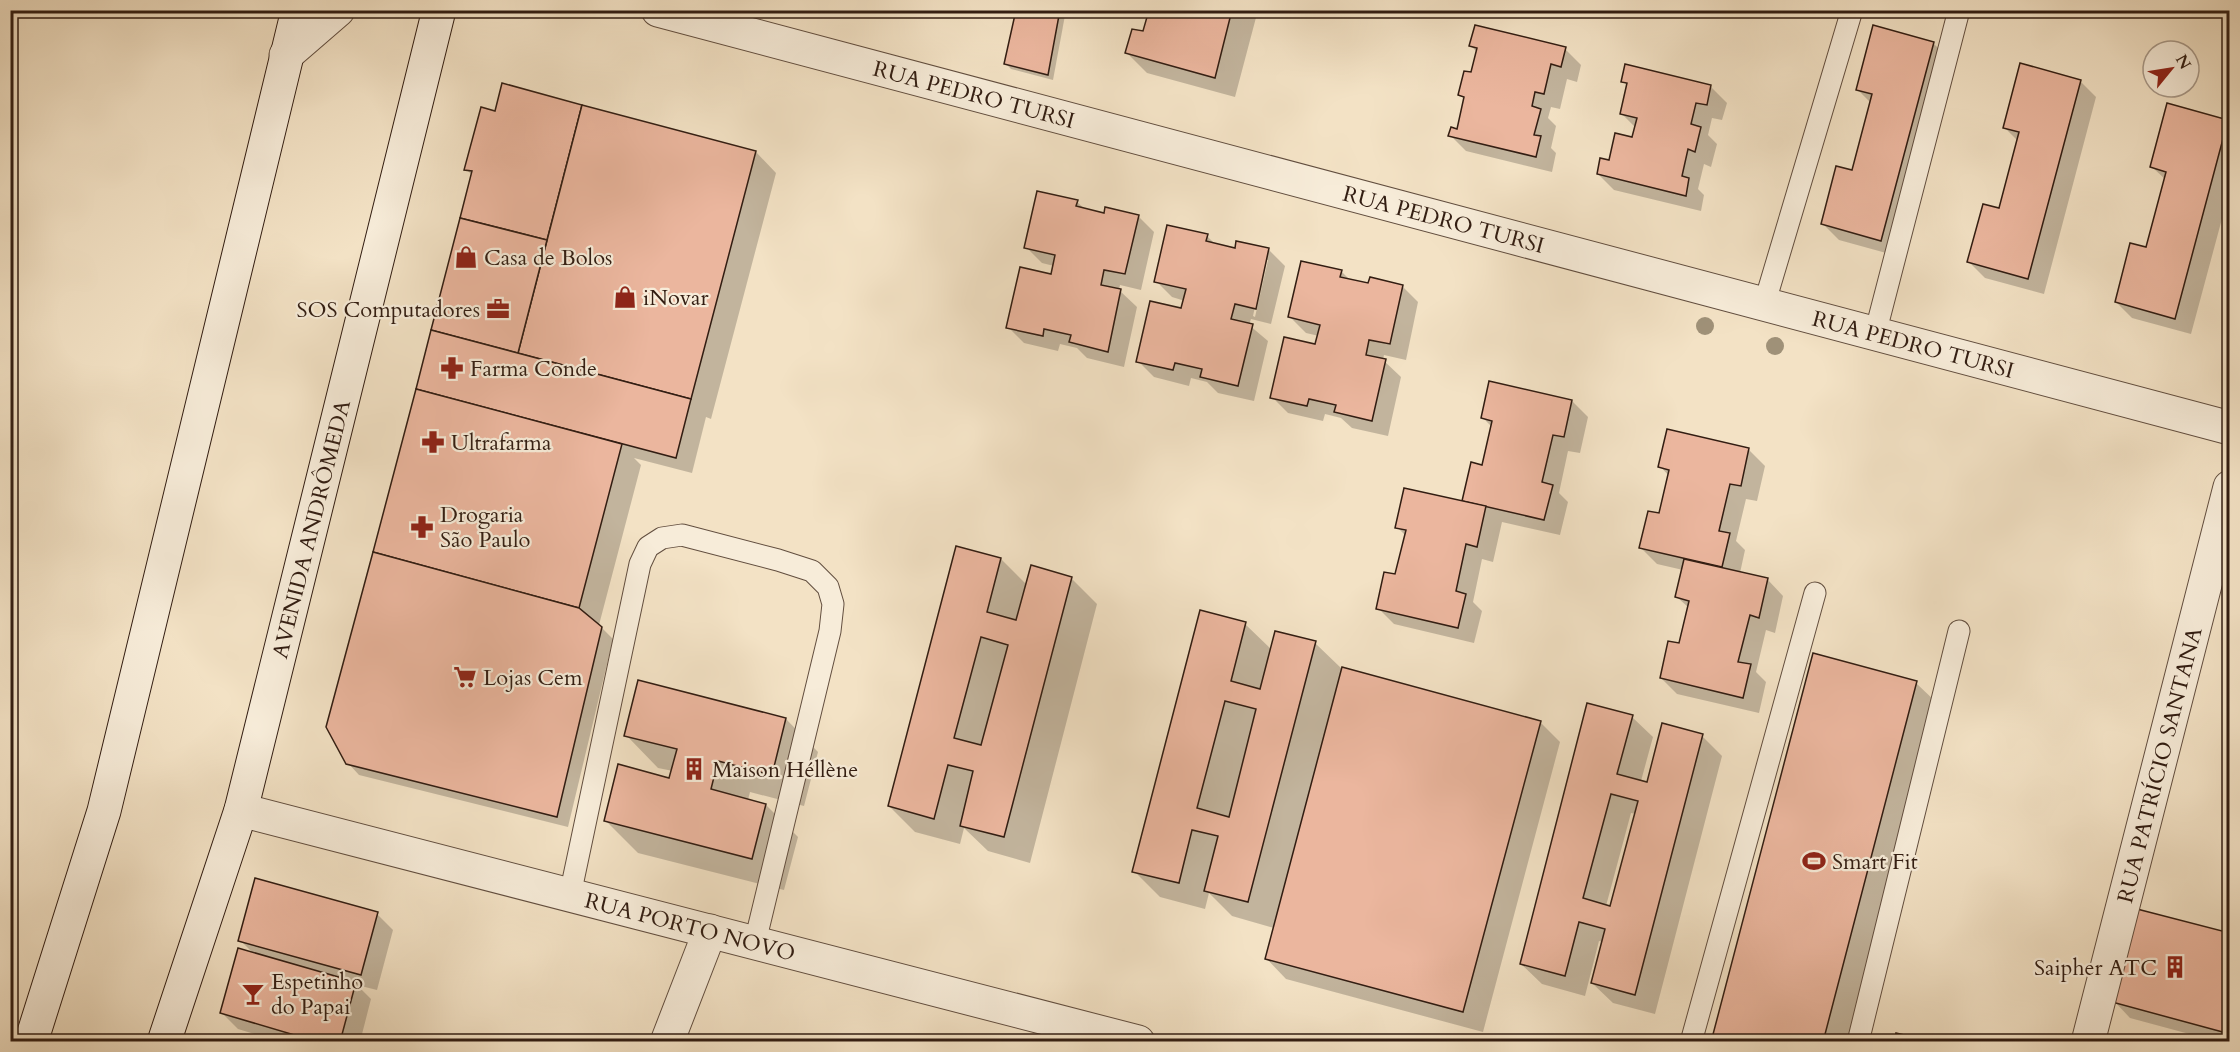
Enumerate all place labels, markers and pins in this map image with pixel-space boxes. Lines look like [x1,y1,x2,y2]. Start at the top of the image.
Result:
place label: Casa de Bolos [484,243,612,273]
shop icon: Casa de Bolos [453,244,479,270]
place label: iNovar [643,283,709,313]
shop icon: iNovar [612,284,638,310]
place label: SOS Computadores [297,295,480,325]
office icon: SOS Computadores [485,296,511,322]
place label: Farma Conde [470,354,597,384]
pharmacy icon: Farma Conde [439,355,465,381]
place label: Ultrafarma [451,428,552,458]
pharmacy icon: Ultrafarma [420,429,446,455]
place label: Drogaria São Paulo [440,500,531,555]
pharmacy icon: Drogaria São Paulo [409,514,435,540]
place label: Lojas Cem [483,663,583,693]
supermarket icon: Lojas Cem [452,664,478,690]
place label: Maison Héllène [712,755,858,785]
building icon: Maison Héllène [681,756,707,782]
place label: Smart Fit [1832,847,1918,877]
sports icon: Smart Fit [1801,848,1827,874]
place label: Saipher ATC [2034,953,2157,983]
building icon: Saipher ATC [2162,954,2188,980]
place label: Espetinho do Papai [271,967,363,1022]
bar icon: Espetinho do Papai [240,981,266,1007]

